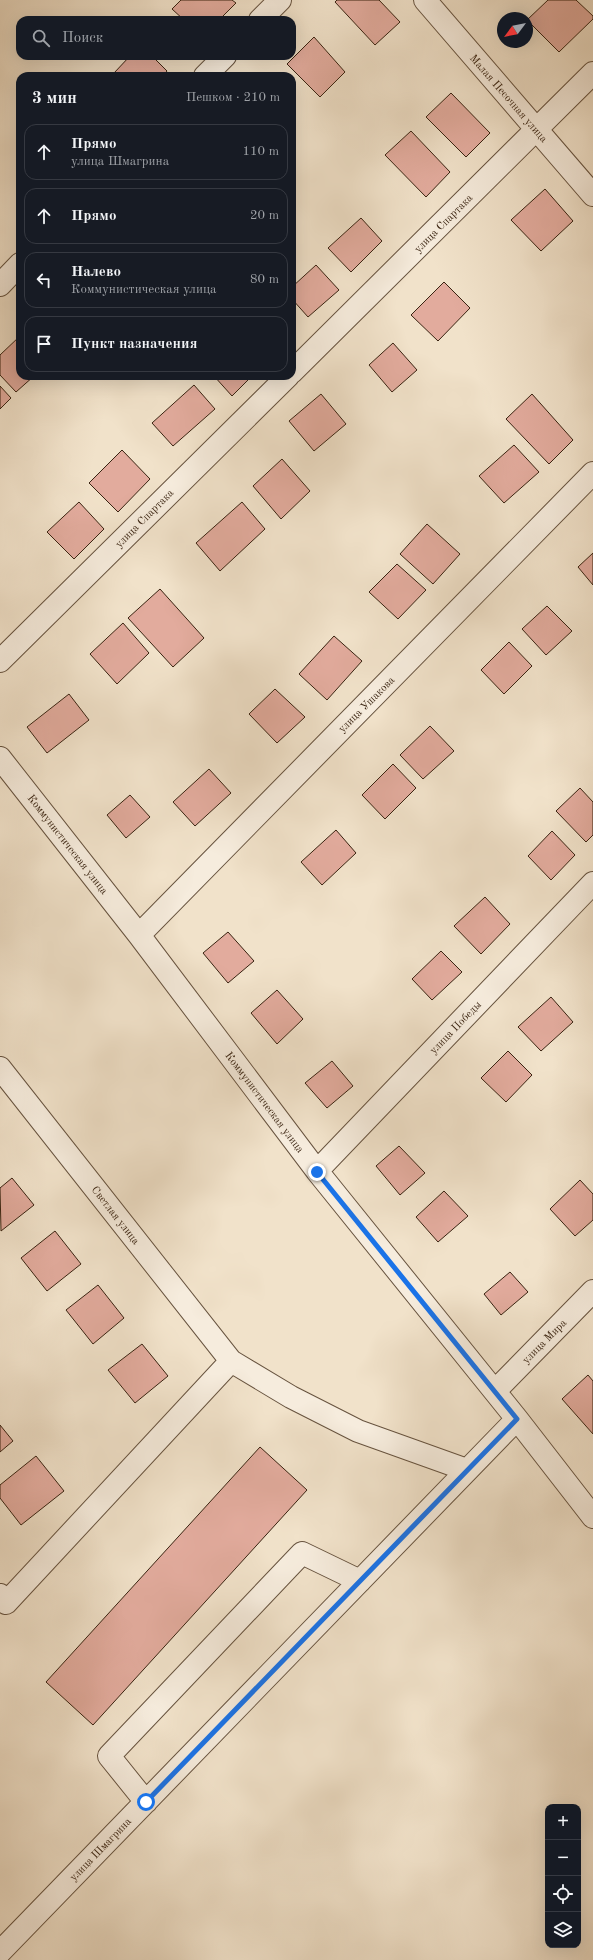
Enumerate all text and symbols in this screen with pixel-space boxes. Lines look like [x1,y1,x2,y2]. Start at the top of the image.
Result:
north arrow [497,12,533,48]
search box [16,16,296,60]
icon: search [30,27,52,49]
text: Поиск [62,31,103,46]
street label: Малая Песочная улица [467,53,549,145]
text: 3 мин [32,90,77,107]
text: Пешком · 210 m [186,91,280,104]
text: Прямо [71,137,117,152]
icon: ahead [33,141,55,163]
text: 110 m [242,145,279,158]
text: улица Шмагрина [71,155,169,168]
street label: улица Спартака [413,192,476,255]
icon: ahead [33,205,55,227]
text: Прямо [71,209,117,224]
text: 20 m [250,209,279,222]
text: Налево [71,265,121,280]
icon: left [33,269,55,291]
text: 80 m [250,273,279,286]
text: Коммунистическая улица [71,283,216,296]
icon: arrive [33,333,55,355]
text: Пункт назначения [71,337,198,352]
street label: улица Спартака [114,487,177,550]
street label: улица Ушакова [337,675,398,735]
street label: Коммунистическая улица [25,793,109,897]
street label: улица Победы [428,1000,484,1057]
street label: Коммунистическая улица [222,1050,306,1156]
route end [308,1163,326,1181]
street label: Светлая улица [89,1185,141,1248]
street label: улица Мира [521,1317,570,1366]
route start [137,1793,155,1811]
map controls [545,1804,581,1948]
button: + [545,1804,581,1840]
street label: улица Шмагрина [68,1816,134,1884]
button: − [545,1840,581,1876]
button: locate [545,1876,581,1912]
button: layers [545,1912,581,1948]

